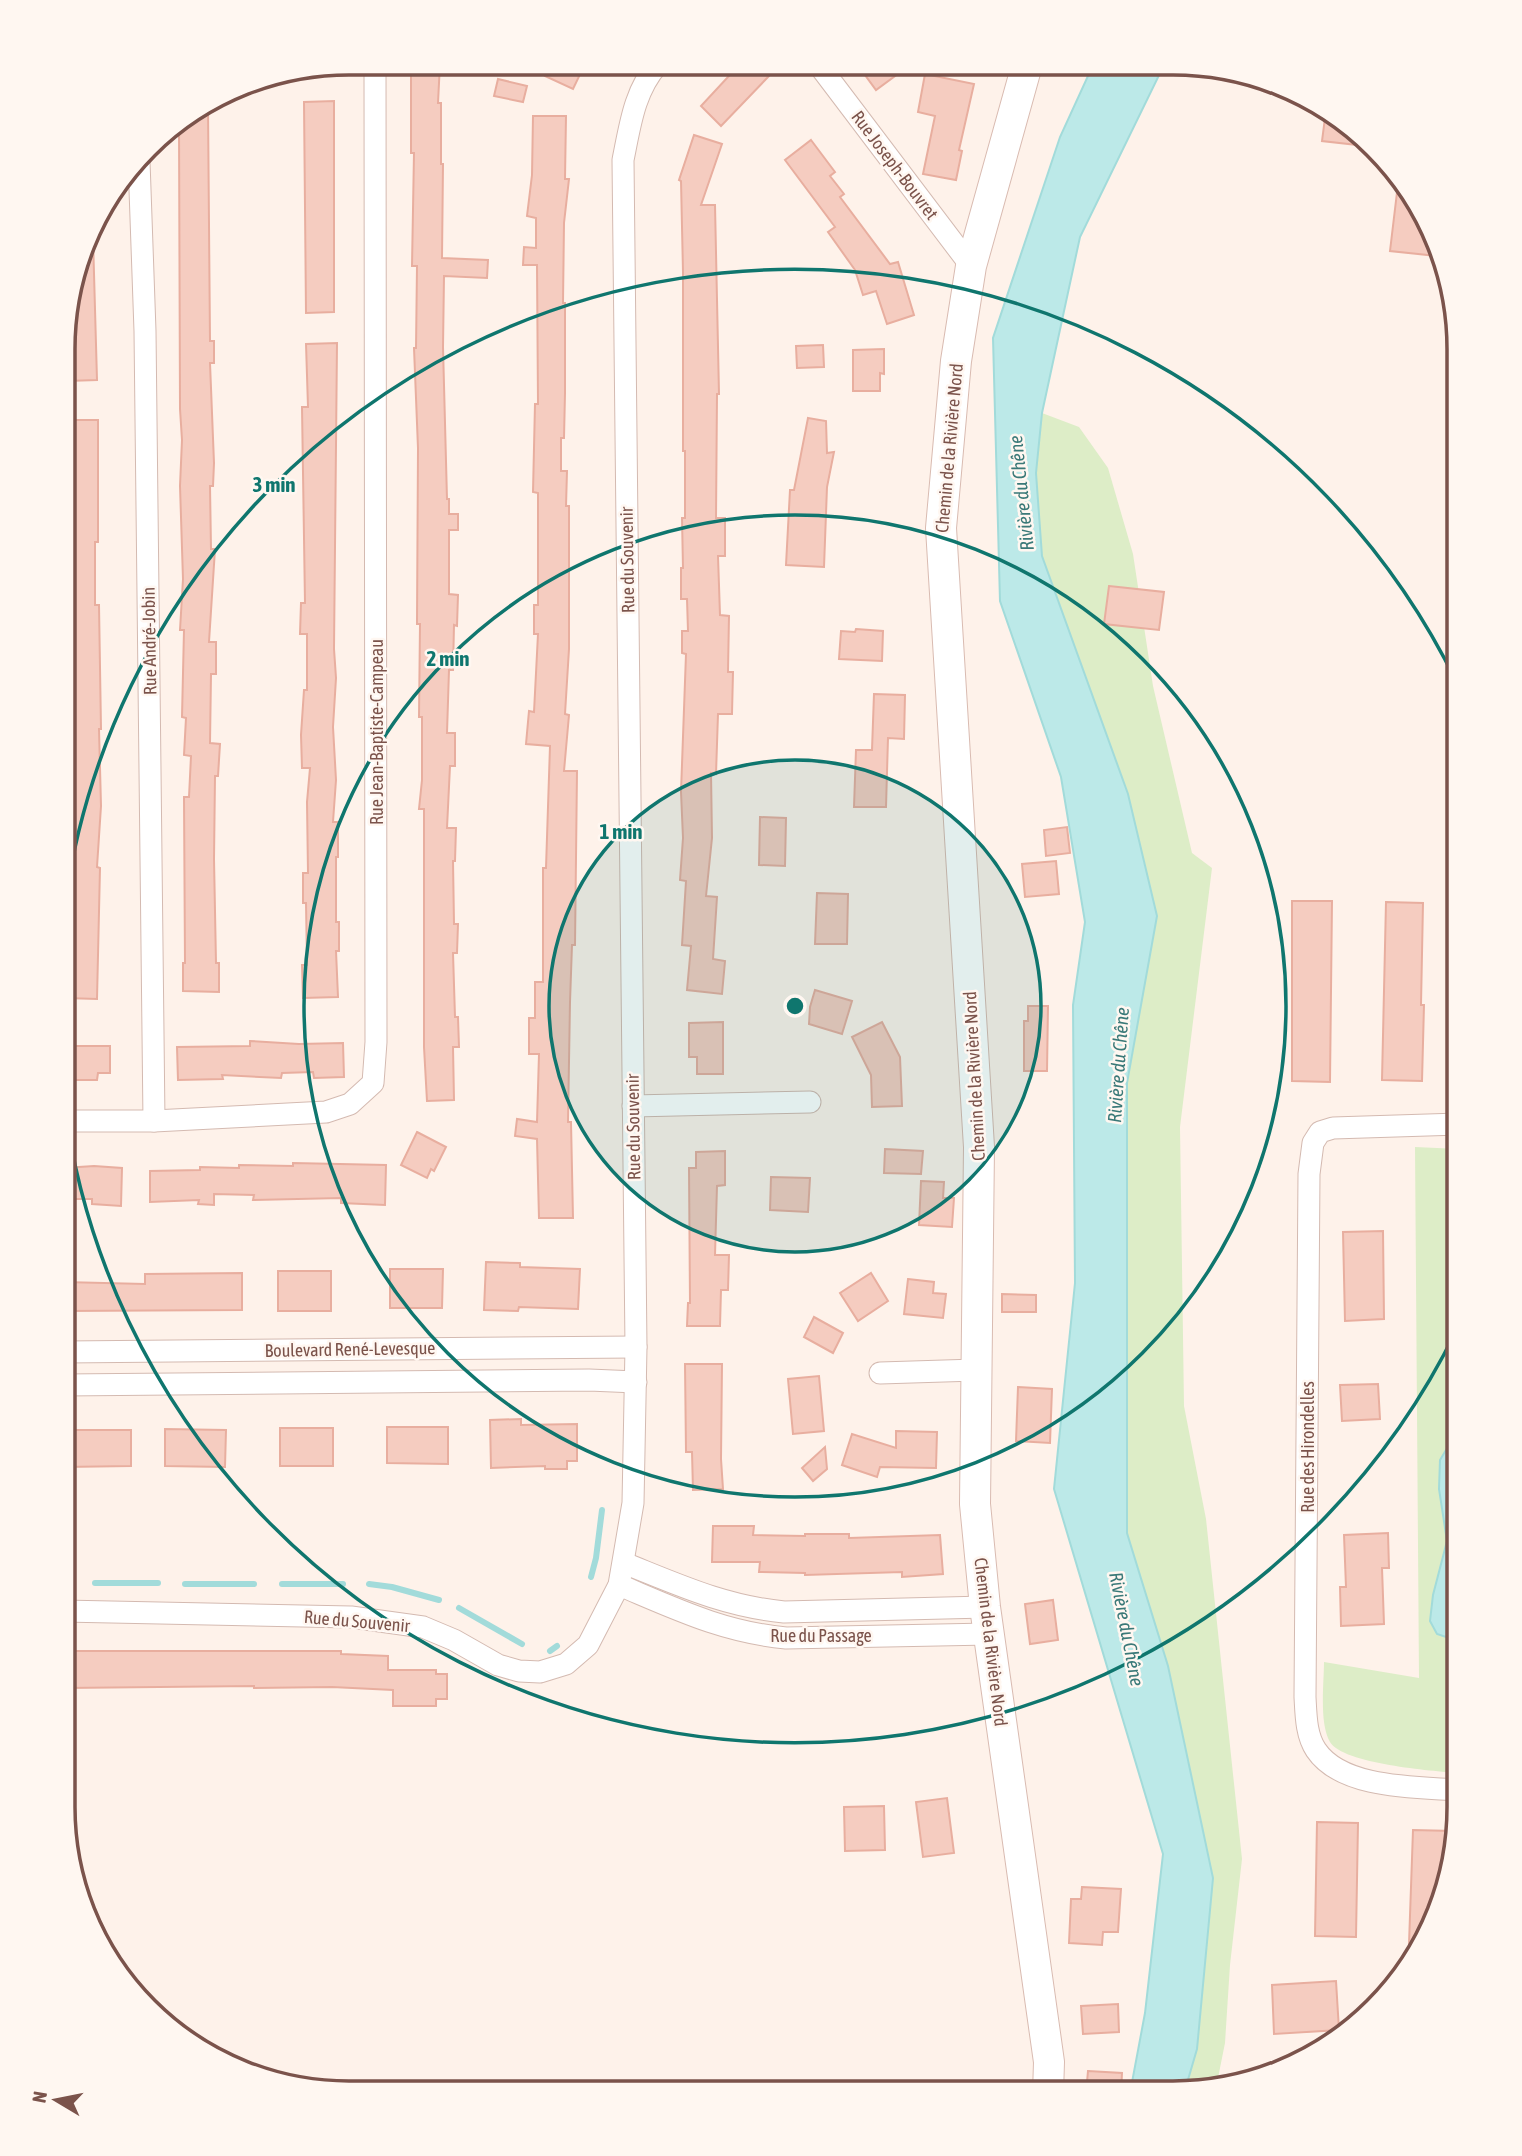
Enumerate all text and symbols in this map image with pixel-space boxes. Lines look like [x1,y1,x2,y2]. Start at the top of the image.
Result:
street label: Rue Joseph-Bouvret [847,107,943,223]
street label: Chemin de la Rivière Nord [931,363,967,533]
water label: Rivière du Chêne [1004,434,1038,552]
text: 3 min [253,472,295,496]
street label: Rue du Souvenir [616,506,638,613]
street label: Rue André-Jobin [138,587,160,695]
street label: Rue Jean-Baptiste-Campeau [366,639,387,825]
text: 2 min [427,646,469,670]
text: 1 min [600,819,642,843]
street label: Chemin de la Rivière Nord [959,991,989,1161]
centre of rings [783,994,807,1018]
water label: Rivière du Chêne [1103,1006,1133,1124]
street label: Rue du Souvenir [622,1073,644,1180]
street label: Boulevard René-Levesque [264,1337,436,1361]
street label: Rue des Hirondelles [1297,1381,1318,1513]
street label: Chemin de la Rivière Nord [970,1556,1012,1728]
water label: Rivière du Chêne [1105,1570,1149,1688]
street label: Rue du Souvenir [303,1606,412,1636]
street label: Rue du Passage [770,1625,872,1646]
north arrow [21,2065,91,2135]
text: N [27,2090,51,2104]

